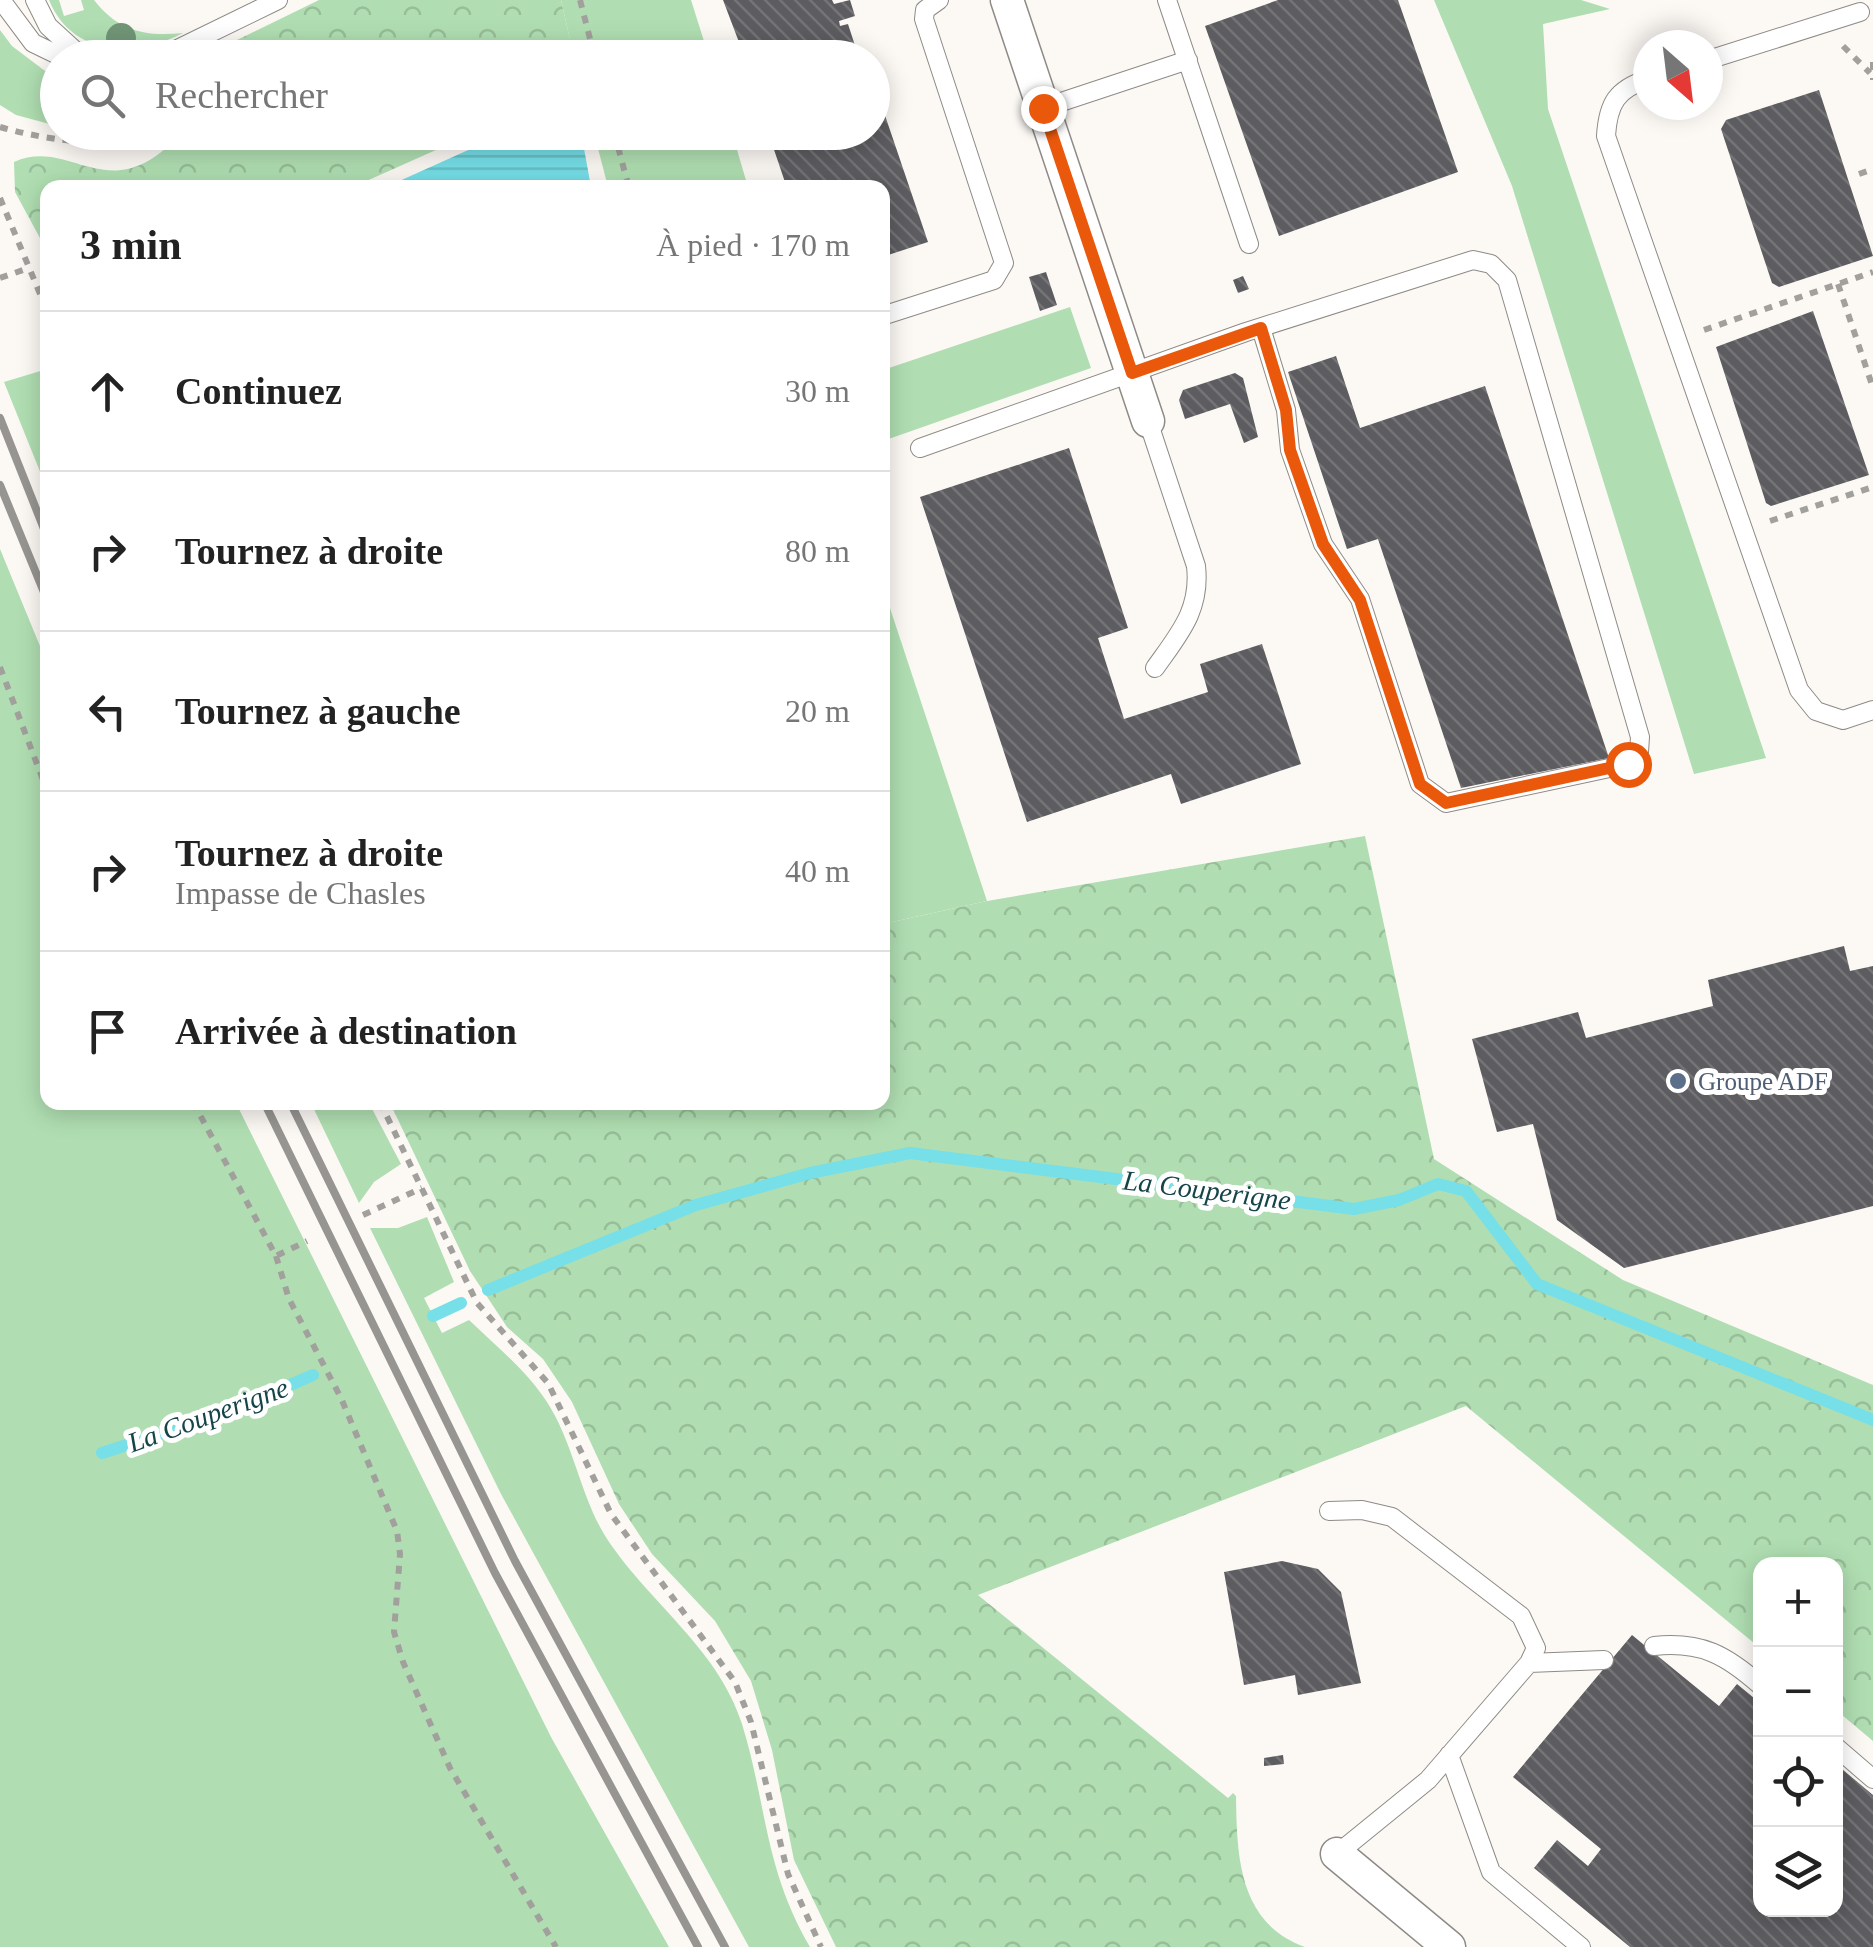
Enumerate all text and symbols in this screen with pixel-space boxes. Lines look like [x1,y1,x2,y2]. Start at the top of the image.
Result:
north arrow [1633,30,1723,120]
search box [40,40,890,150]
icon: search [75,68,130,123]
text: Rechercher [155,74,328,116]
route end [1021,86,1067,132]
text: 3 min [80,222,182,268]
text: À pied · 170 m [656,227,850,263]
icon: ahead [80,364,135,419]
text: Continuez [175,370,342,412]
text: 30 m [785,373,850,409]
icon: right [80,524,135,579]
text: Tournez à droite [175,530,443,572]
text: 80 m [785,533,850,569]
icon: left [80,684,135,739]
text: Tournez à gauche [175,690,461,732]
text: 20 m [785,693,850,729]
route start [1606,742,1652,788]
text: Tournez à droite [175,832,443,874]
icon: right [80,844,135,899]
text: 40 m [785,853,850,889]
text: Impasse de Chasles [175,875,426,911]
icon: arrive [80,1004,135,1059]
text: Arrivée à destination [175,1010,517,1052]
place label: Groupe ADF [1698,1068,1828,1095]
marker: Groupe ADF [1667,1070,1689,1092]
water label: La Couperigne [1120,1164,1293,1216]
water label: La Couperigne [122,1372,293,1459]
map controls [1753,1557,1843,1917]
button: + [1753,1557,1843,1647]
button: − [1753,1647,1843,1737]
button: locate [1753,1737,1843,1827]
button: layers [1753,1827,1843,1917]

